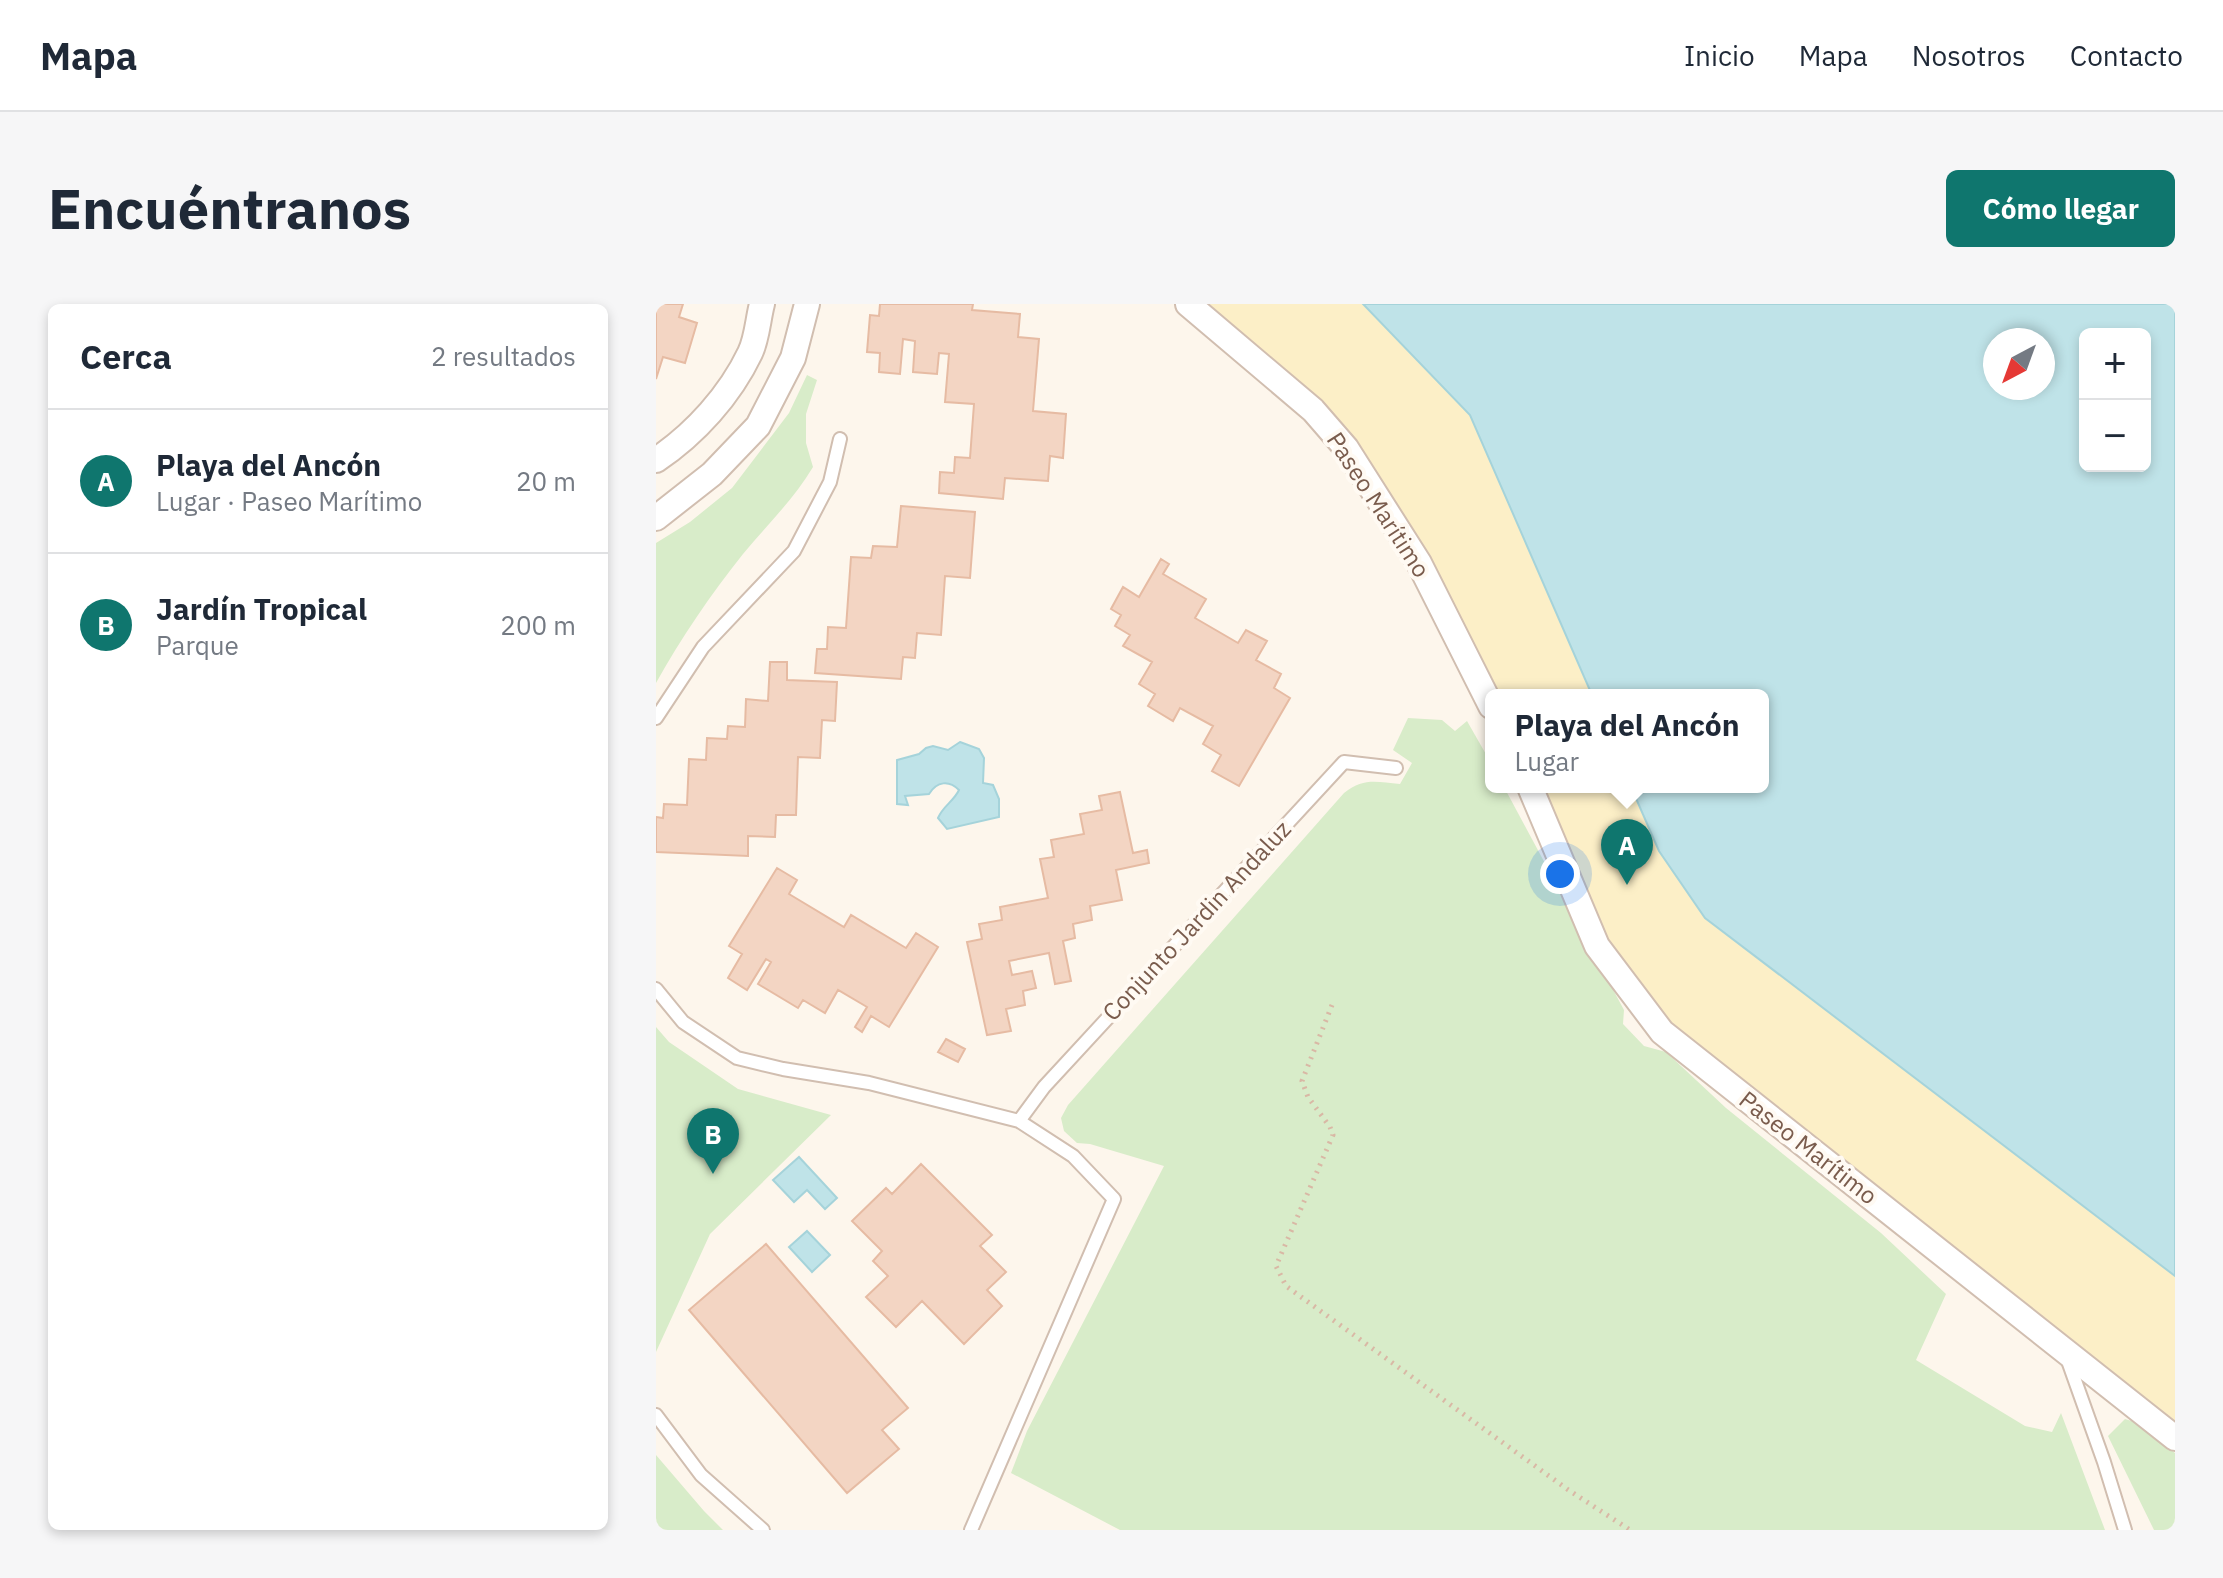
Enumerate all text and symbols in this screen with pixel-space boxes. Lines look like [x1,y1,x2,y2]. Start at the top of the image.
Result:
text: Mapa [40,31,137,80]
text: Inicio [1684,37,1755,74]
text: Mapa [1799,37,1868,74]
text: Nosotros [1912,37,2026,74]
text: Contacto [2070,37,2183,74]
button: Cómo llegar [1946,170,2175,247]
text: Encuéntranos [48,172,411,244]
north arrow [1983,328,2055,400]
map controls [2079,328,2151,472]
button: + [2079,328,2151,400]
text: Cerca [80,334,172,378]
text: 2 resultados [431,339,576,373]
button: − [2079,400,2151,472]
street label: Paseo Marítimo [1320,426,1438,583]
text: Playa del Ancón [156,445,381,484]
text: A [97,464,115,498]
text: 20 m [516,464,576,498]
text: Lugar · Paseo Marítimo [156,484,422,518]
text: Jardín Tropical [156,589,367,628]
text: B [97,608,115,642]
text: 200 m [500,608,576,642]
text: Parque [156,628,239,662]
popup [1485,689,1769,793]
text: Playa del Ancón [1514,705,1740,744]
text: Lugar [1514,744,1579,778]
street label: Conjunto Jardin Andaluz [1095,813,1298,1027]
pin: A [1601,819,1653,885]
your location [1540,854,1580,894]
street label: Paseo Marítimo [1733,1083,1884,1211]
pin: B [687,1108,739,1174]

